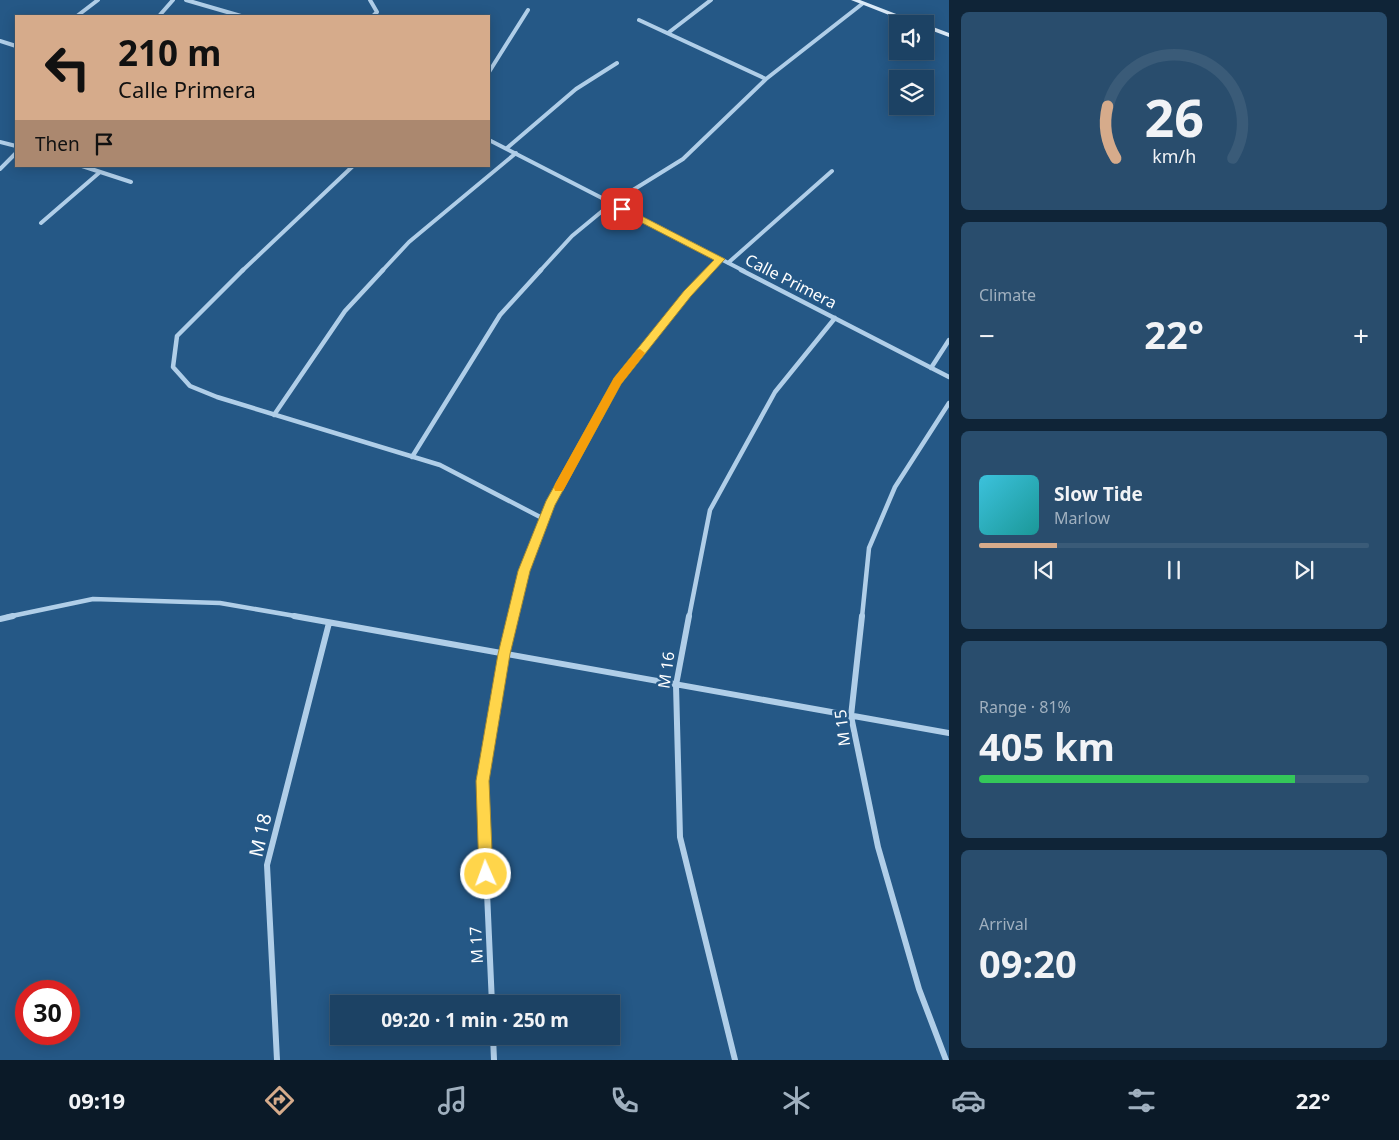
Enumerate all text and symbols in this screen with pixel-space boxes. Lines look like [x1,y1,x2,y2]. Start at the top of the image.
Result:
map controls [889,15,934,115]
button: sound [889,15,934,60]
text: 210 m [118,29,221,76]
icon: left [35,35,100,100]
button: layers [889,70,934,115]
text: Calle Primera [118,74,256,104]
text: 26 [1144,81,1204,152]
icon: arrive [90,130,118,158]
text: Then [35,131,80,157]
text: km/h [1152,144,1196,168]
pin [601,188,643,230]
icon: arrive [608,195,636,223]
street label: Calle Primera [741,248,841,314]
text: Climate [979,284,1036,306]
text: 22° [1144,308,1204,360]
text: − [979,316,995,354]
text: + [1353,316,1369,354]
text: Slow Tide [1054,481,1143,507]
text: Marlow [1054,507,1110,529]
icon: previous [1030,556,1058,584]
icon: pause [1160,556,1188,584]
icon: next [1290,556,1318,584]
street label: M 16 [653,650,679,690]
text: Range · 81% [979,696,1071,718]
street label: M 15 [829,708,855,748]
text: 405 km [979,720,1115,772]
street label: M 18 [242,811,278,859]
position arrow [459,847,511,899]
text: Arrival [979,913,1028,935]
street label: M 17 [464,926,488,964]
text: 09:20 [979,937,1077,989]
speed limit sign: 30 [15,980,80,1045]
text: 09:20 · 1 min · 250 m [381,1007,569,1033]
icon: directions [262,1083,297,1118]
icon: music [435,1083,470,1118]
icon: phone [607,1083,642,1118]
icon: climate [779,1083,814,1118]
icon: car [951,1083,986,1118]
icon: filters [1124,1083,1159,1118]
text: 09:19 [69,1085,125,1115]
text: 22° [1296,1085,1330,1115]

